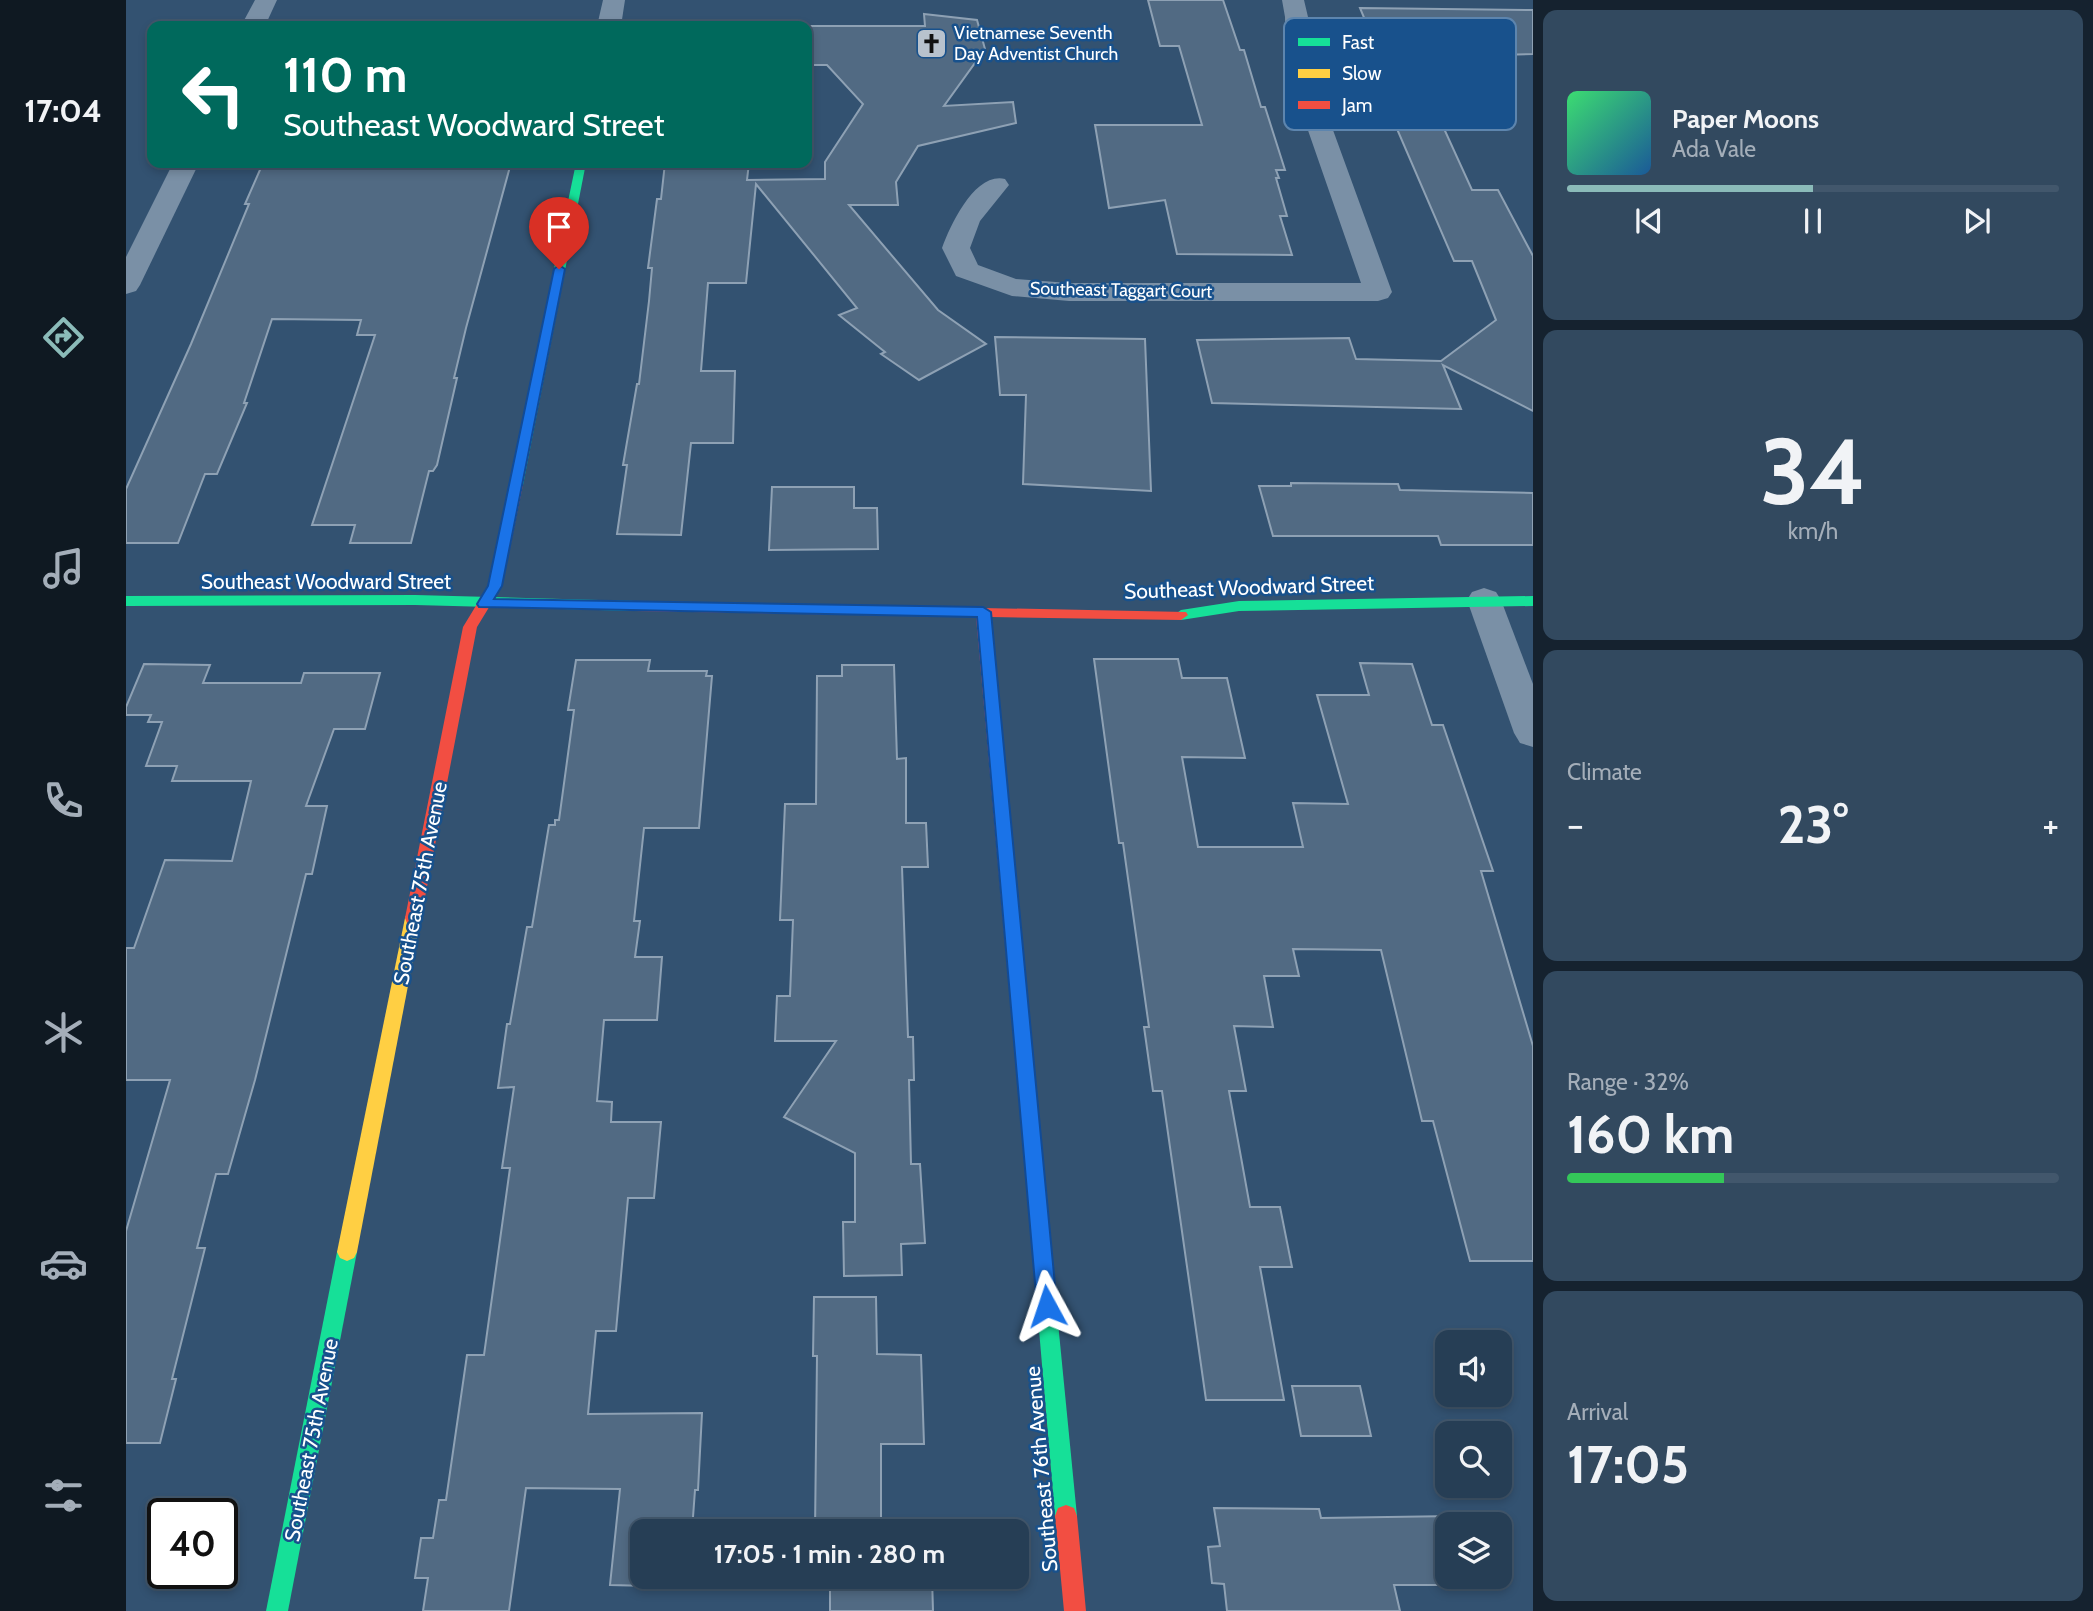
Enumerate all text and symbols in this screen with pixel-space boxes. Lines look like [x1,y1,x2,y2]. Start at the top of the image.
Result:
legend [1284,18,1516,130]
place label: Vietnamese Seventh Day Adventist Church [954,22,1118,65]
church icon: Vietnamese Seventh Day Adventist Church [914,26,948,60]
text: Fast [1342,31,1375,54]
text: 110 m [283,45,407,104]
icon: left [168,49,259,140]
text: Slow [1342,62,1382,85]
text: 17:04 [24,91,102,130]
text: Jam [1341,94,1372,117]
text: Paper Moons [1672,103,1819,135]
text: Southeast Woodward Street [283,105,664,144]
text: Ada Vale [1672,135,1756,163]
pin [529,197,589,269]
icon: previous [1630,202,1668,240]
icon: pause [1794,202,1832,240]
icon: next [1958,202,1996,240]
icon: arrive [540,208,578,246]
street label: Southeast Taggart Court [1030,277,1212,303]
icon: directions [39,313,88,362]
text: 34 [1760,416,1866,527]
text: km/h [1788,517,1838,545]
icon: music [39,544,88,593]
street label: Southeast Woodward Street [201,569,451,594]
street label: Southeast Woodward Street [1123,570,1375,604]
text: Climate [1567,758,1642,786]
icon: phone [39,776,88,825]
street label: Southeast 75th Avenue [388,779,452,987]
text: 23° [1778,793,1848,856]
text: − [1567,801,1584,848]
text: + [2042,801,2059,848]
icon: climate [39,1008,88,1057]
text: Range · 32% [1567,1068,1689,1096]
text: 160 km [1567,1103,1734,1166]
icon: car [39,1239,88,1288]
position arrow [1010,1269,1084,1343]
map controls [1435,1330,1512,1589]
button: sound [1435,1330,1512,1407]
street label: Southeast 75th Avenue [279,1336,343,1544]
street label: Southeast 76th Avenue [1020,1365,1062,1573]
text: Arrival [1567,1398,1628,1426]
button: search [1435,1421,1512,1498]
text: 17:05 [1567,1433,1689,1496]
icon: filters [39,1471,88,1520]
speed limit sign: 40 [147,1498,238,1589]
button: layers [1435,1512,1512,1589]
text: 17:05 · 1 min · 280 m [714,1538,945,1570]

